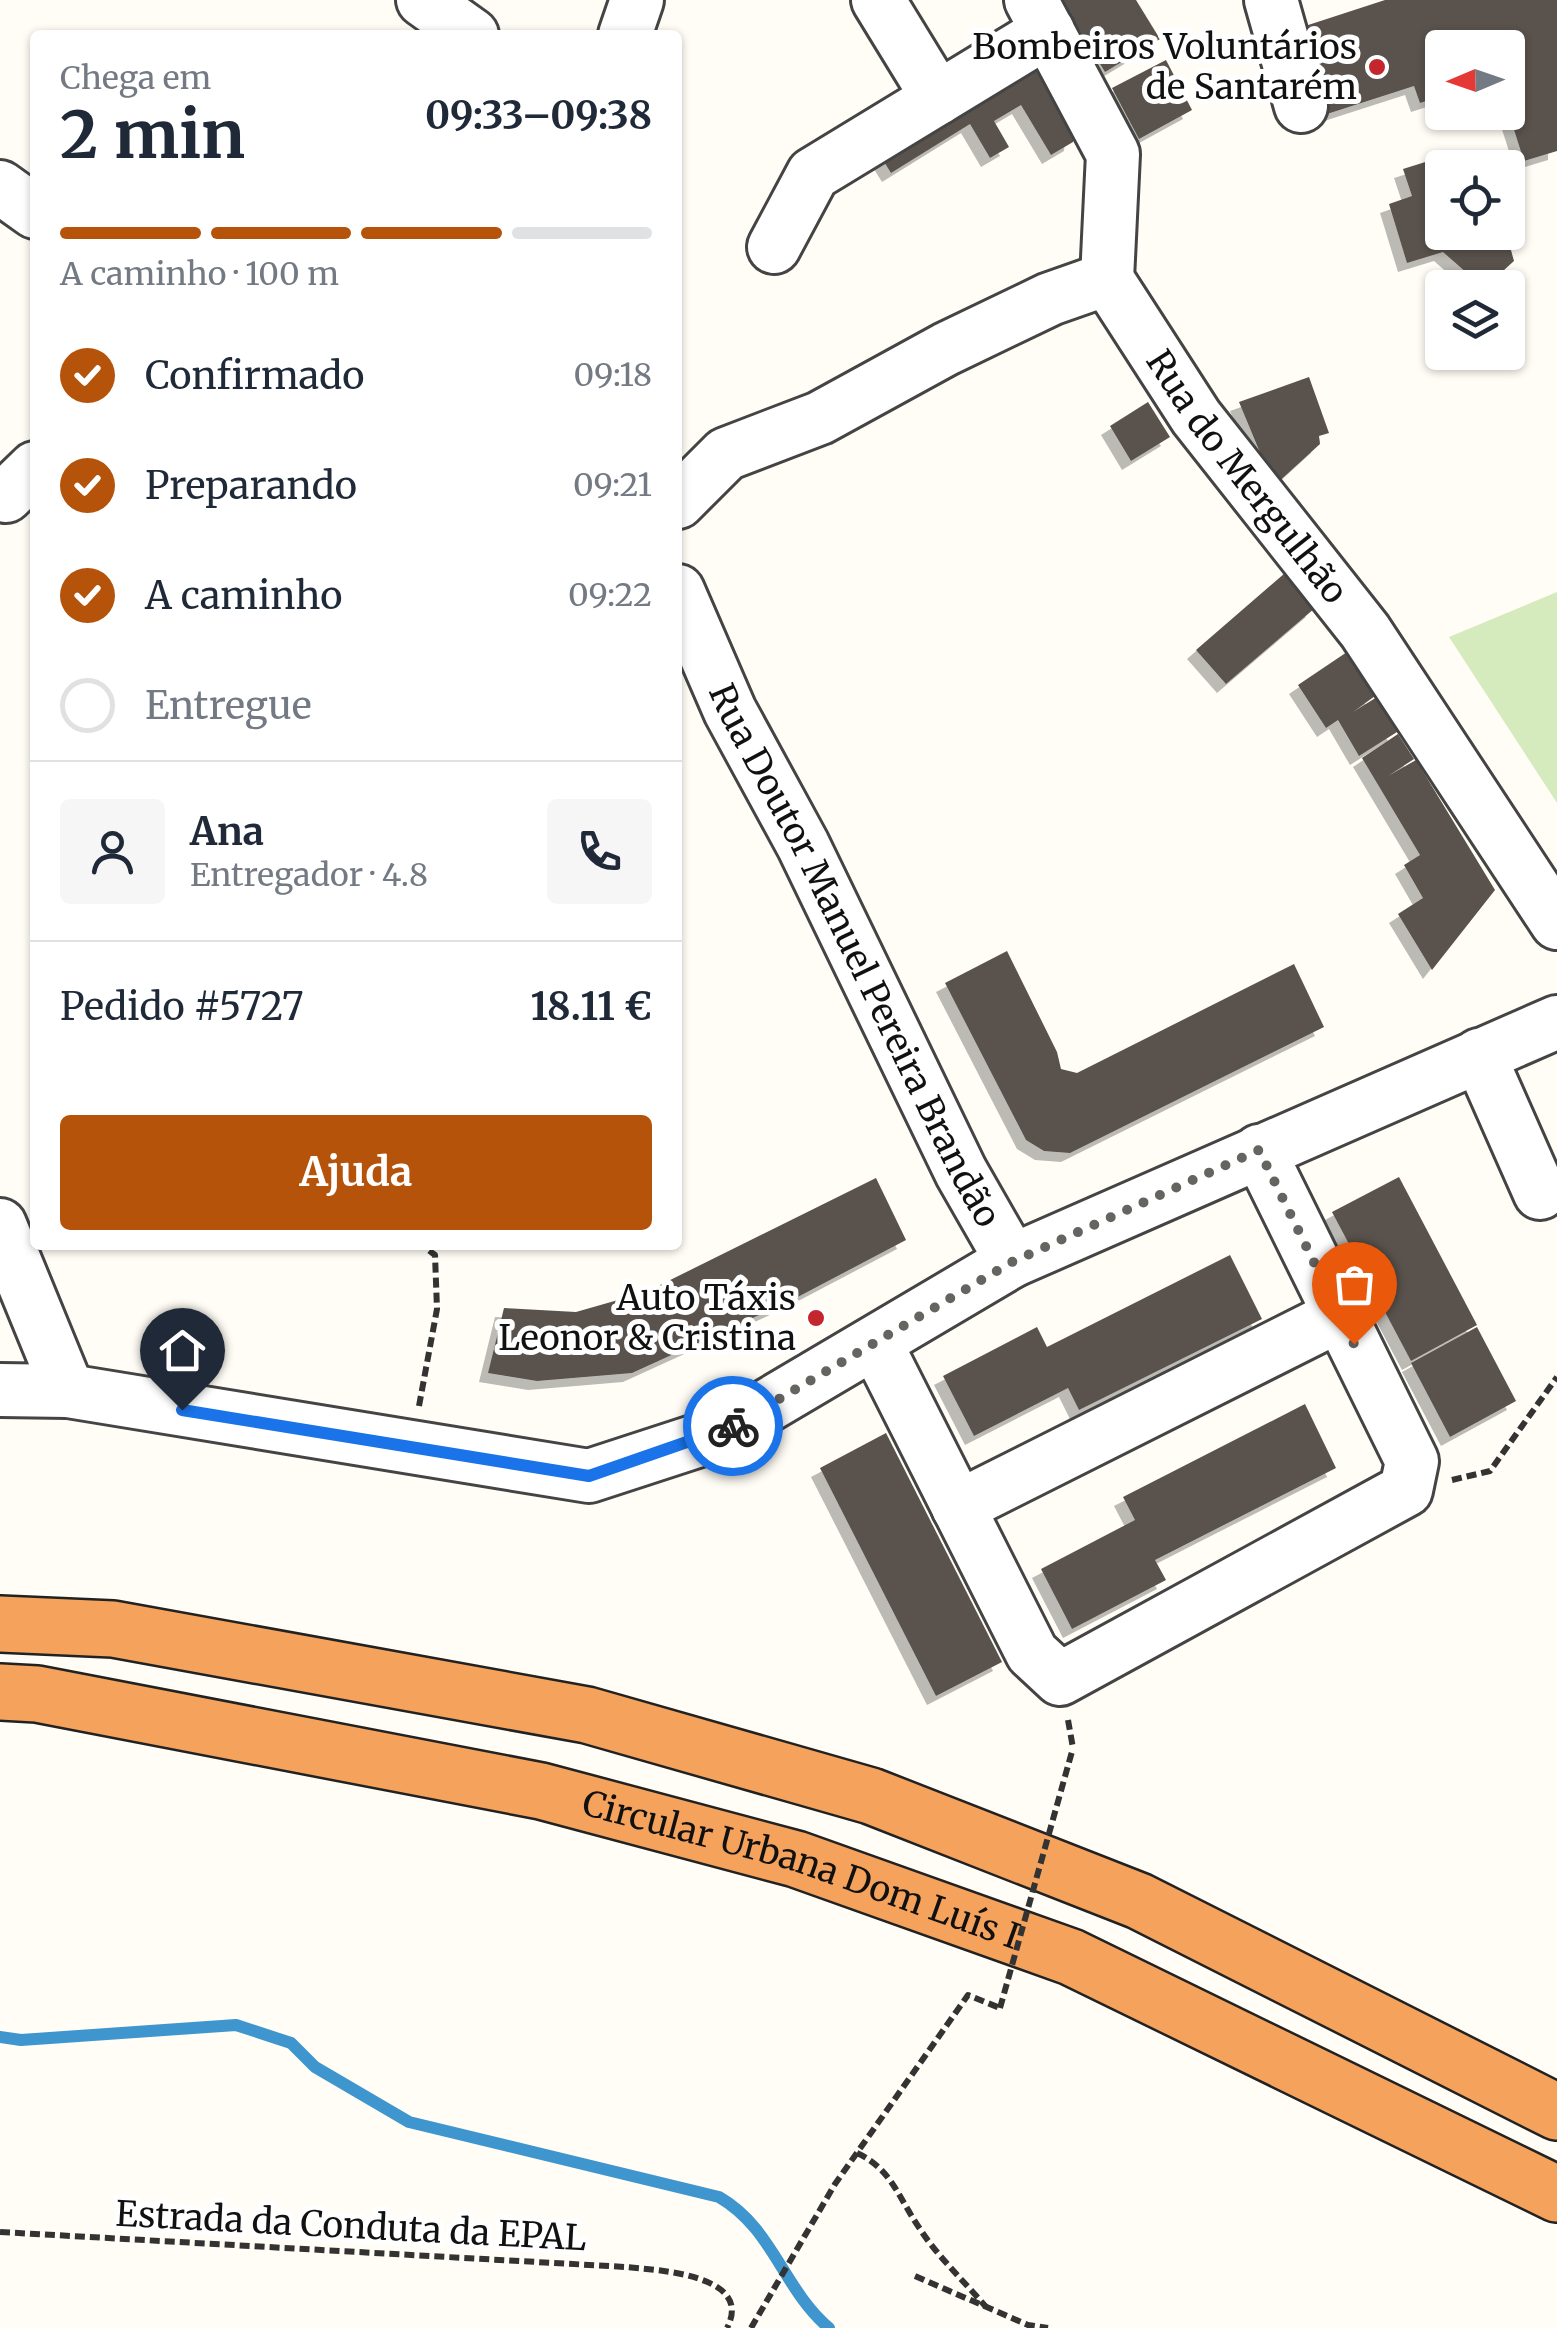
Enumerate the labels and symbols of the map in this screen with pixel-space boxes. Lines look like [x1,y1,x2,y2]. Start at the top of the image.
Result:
place label: Bombeiros Voluntários de Santarém [972,25,1357,109]
north arrow [1425,30,1525,130]
marker: Bombeiros Voluntários de Santarém [1366,56,1388,78]
street label: Rua do Mergulhão [1137,342,1357,612]
street label: Rua Doutor Manuel Pereira Brandão [699,677,1010,1235]
pin [1312,1242,1397,1345]
place label: Auto Táxis Leonor & Cristina [498,1276,796,1360]
marker: Auto Táxis Leonor & Cristina [805,1307,827,1329]
pin [140,1308,225,1411]
courier [683,1376,783,1476]
street label: Circular Urbana Dom Luís I [578,1781,1025,1959]
street label: Estrada da Conduta da EPAL [114,2192,588,2260]

